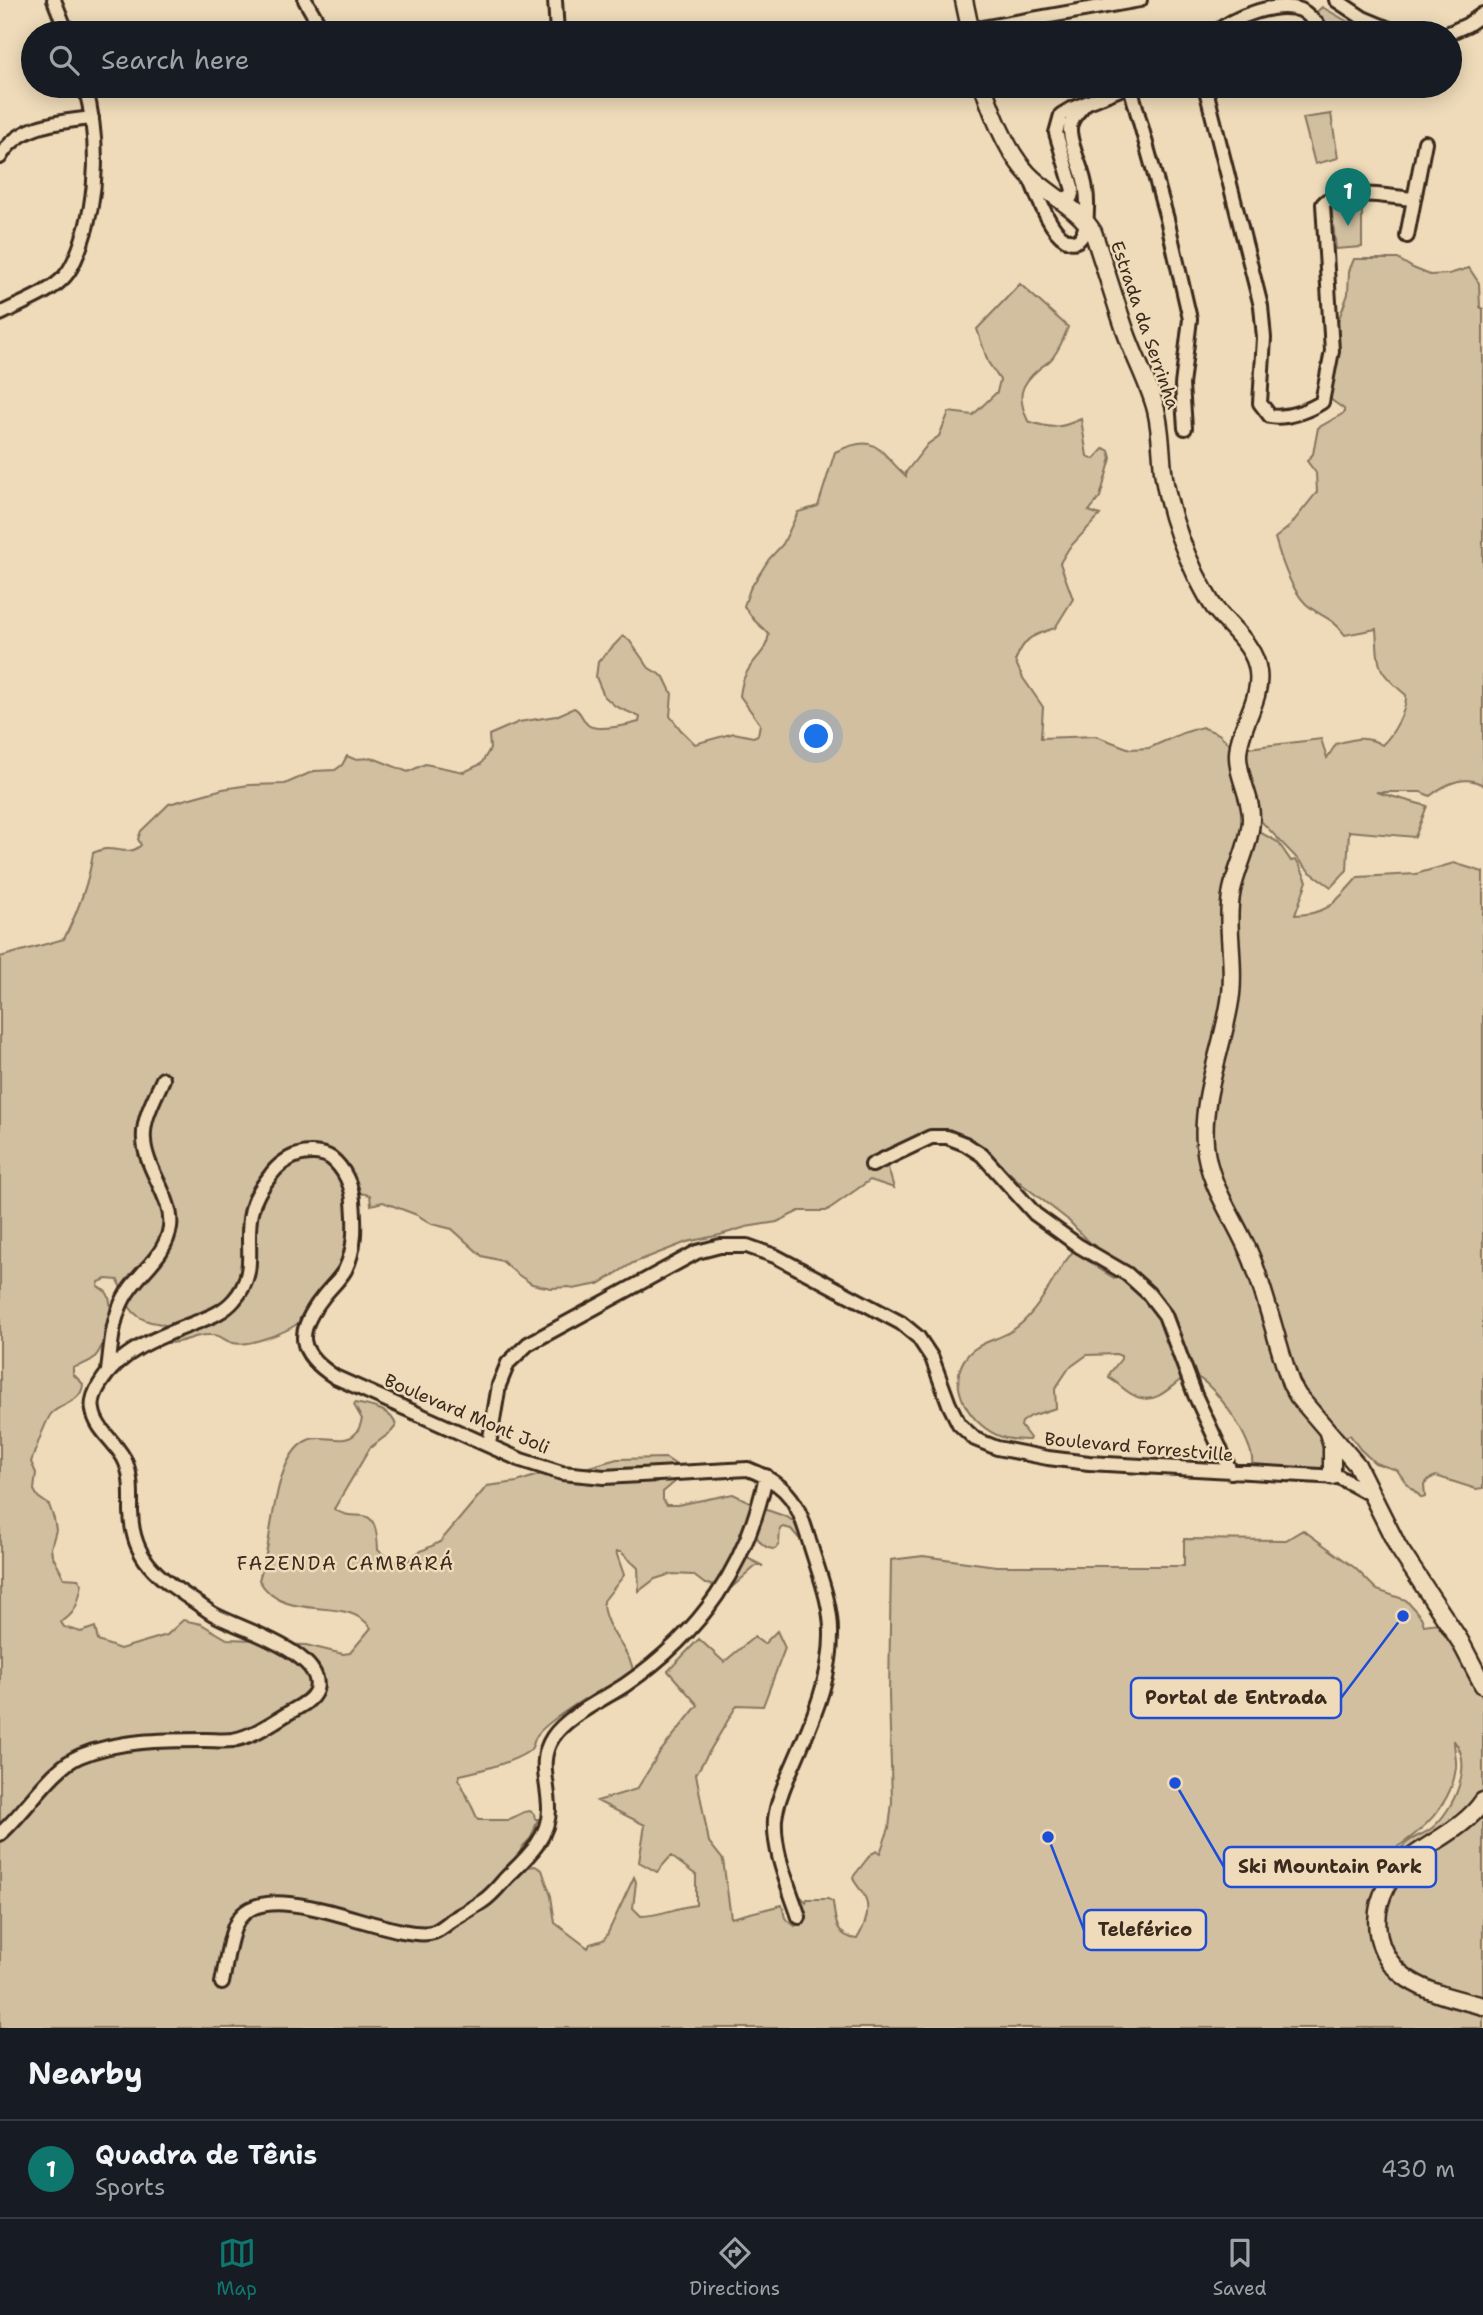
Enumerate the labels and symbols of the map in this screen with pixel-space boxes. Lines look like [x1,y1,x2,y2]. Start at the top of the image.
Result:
pin: 1 [1325,168,1371,226]
street label: Estrada da Serrinha [1105,238,1185,412]
your location [799,719,833,753]
street label: Boulevard Mont Joli [381,1368,553,1460]
street label: Boulevard Forrestville [1043,1427,1235,1467]
district label: FAZENDA CAMBARÁ [237,1550,455,1576]
callout: Portal de Entrada [1131,1678,1341,1718]
text: Portal de Entrada [1145,1685,1327,1710]
callout: Ski Mountain Park [1224,1847,1436,1887]
text: Ski Mountain Park [1238,1854,1422,1879]
callout: Teleférico [1084,1910,1206,1950]
text: Teleférico [1098,1917,1192,1942]

